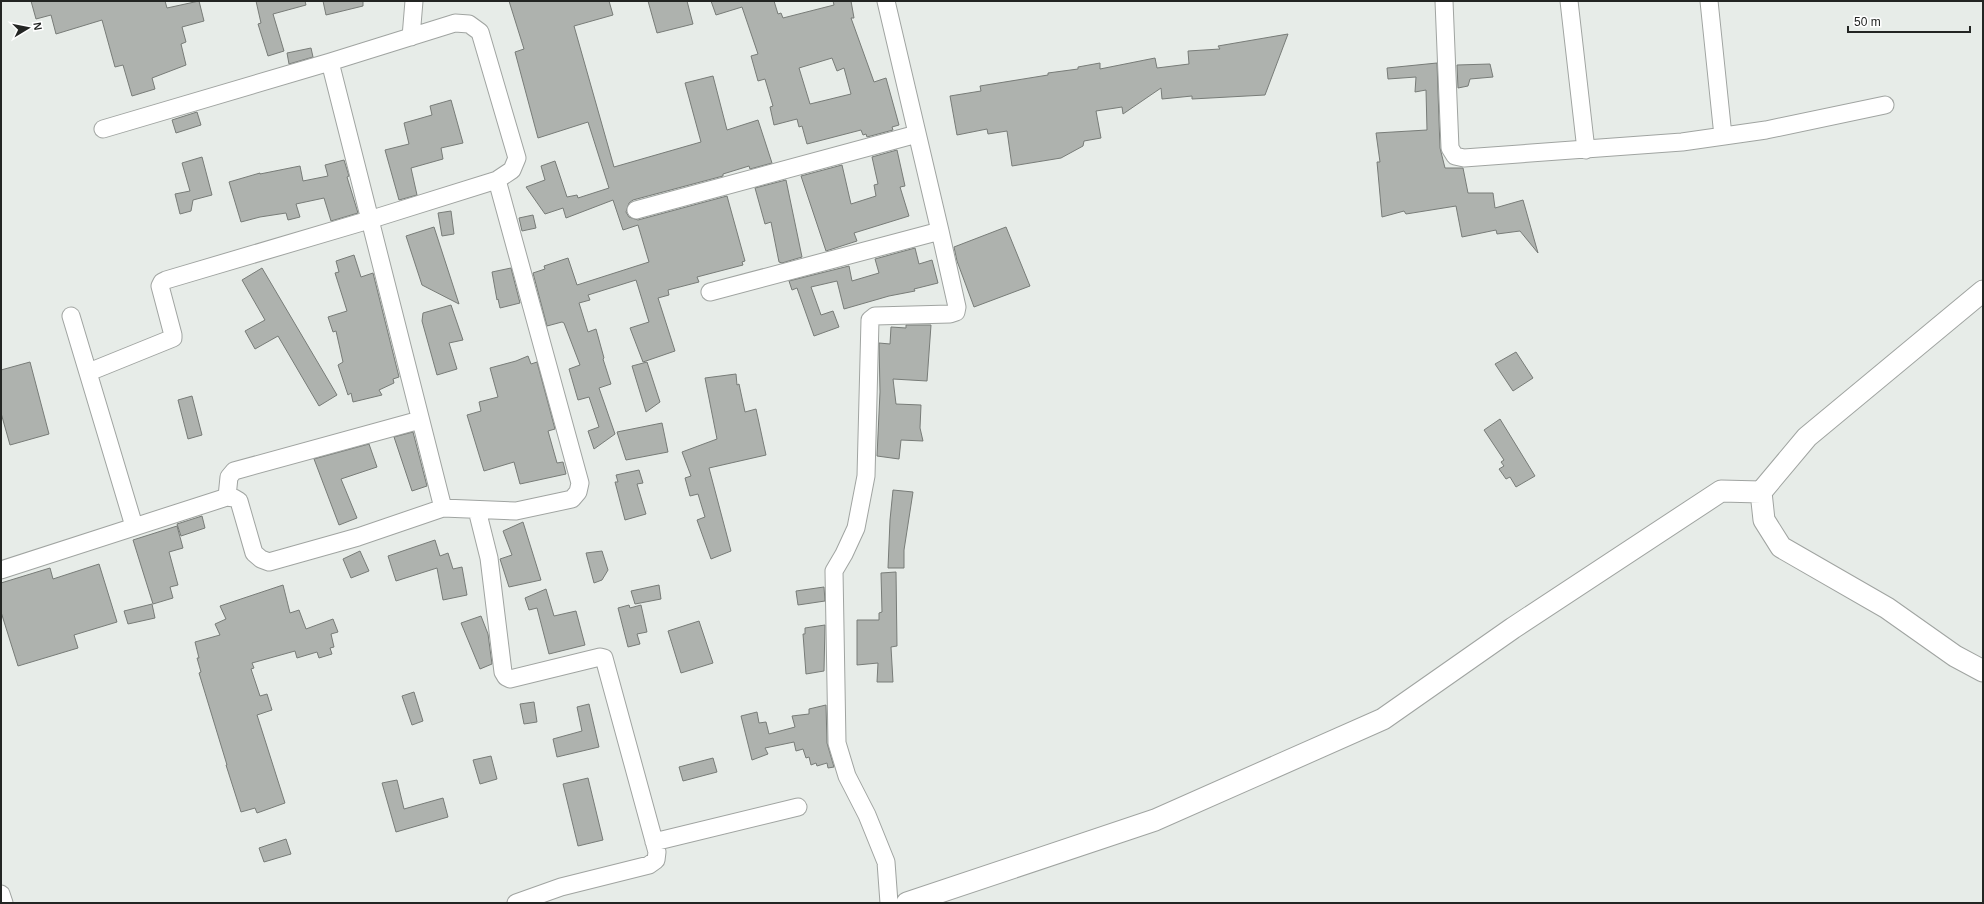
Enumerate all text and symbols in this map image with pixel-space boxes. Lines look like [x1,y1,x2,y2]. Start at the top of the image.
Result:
north arrow [8,8,48,48]
scale bar [1848,8,1970,34]
text: 50 m [1854,15,1881,29]
text: N [31,21,44,31]

